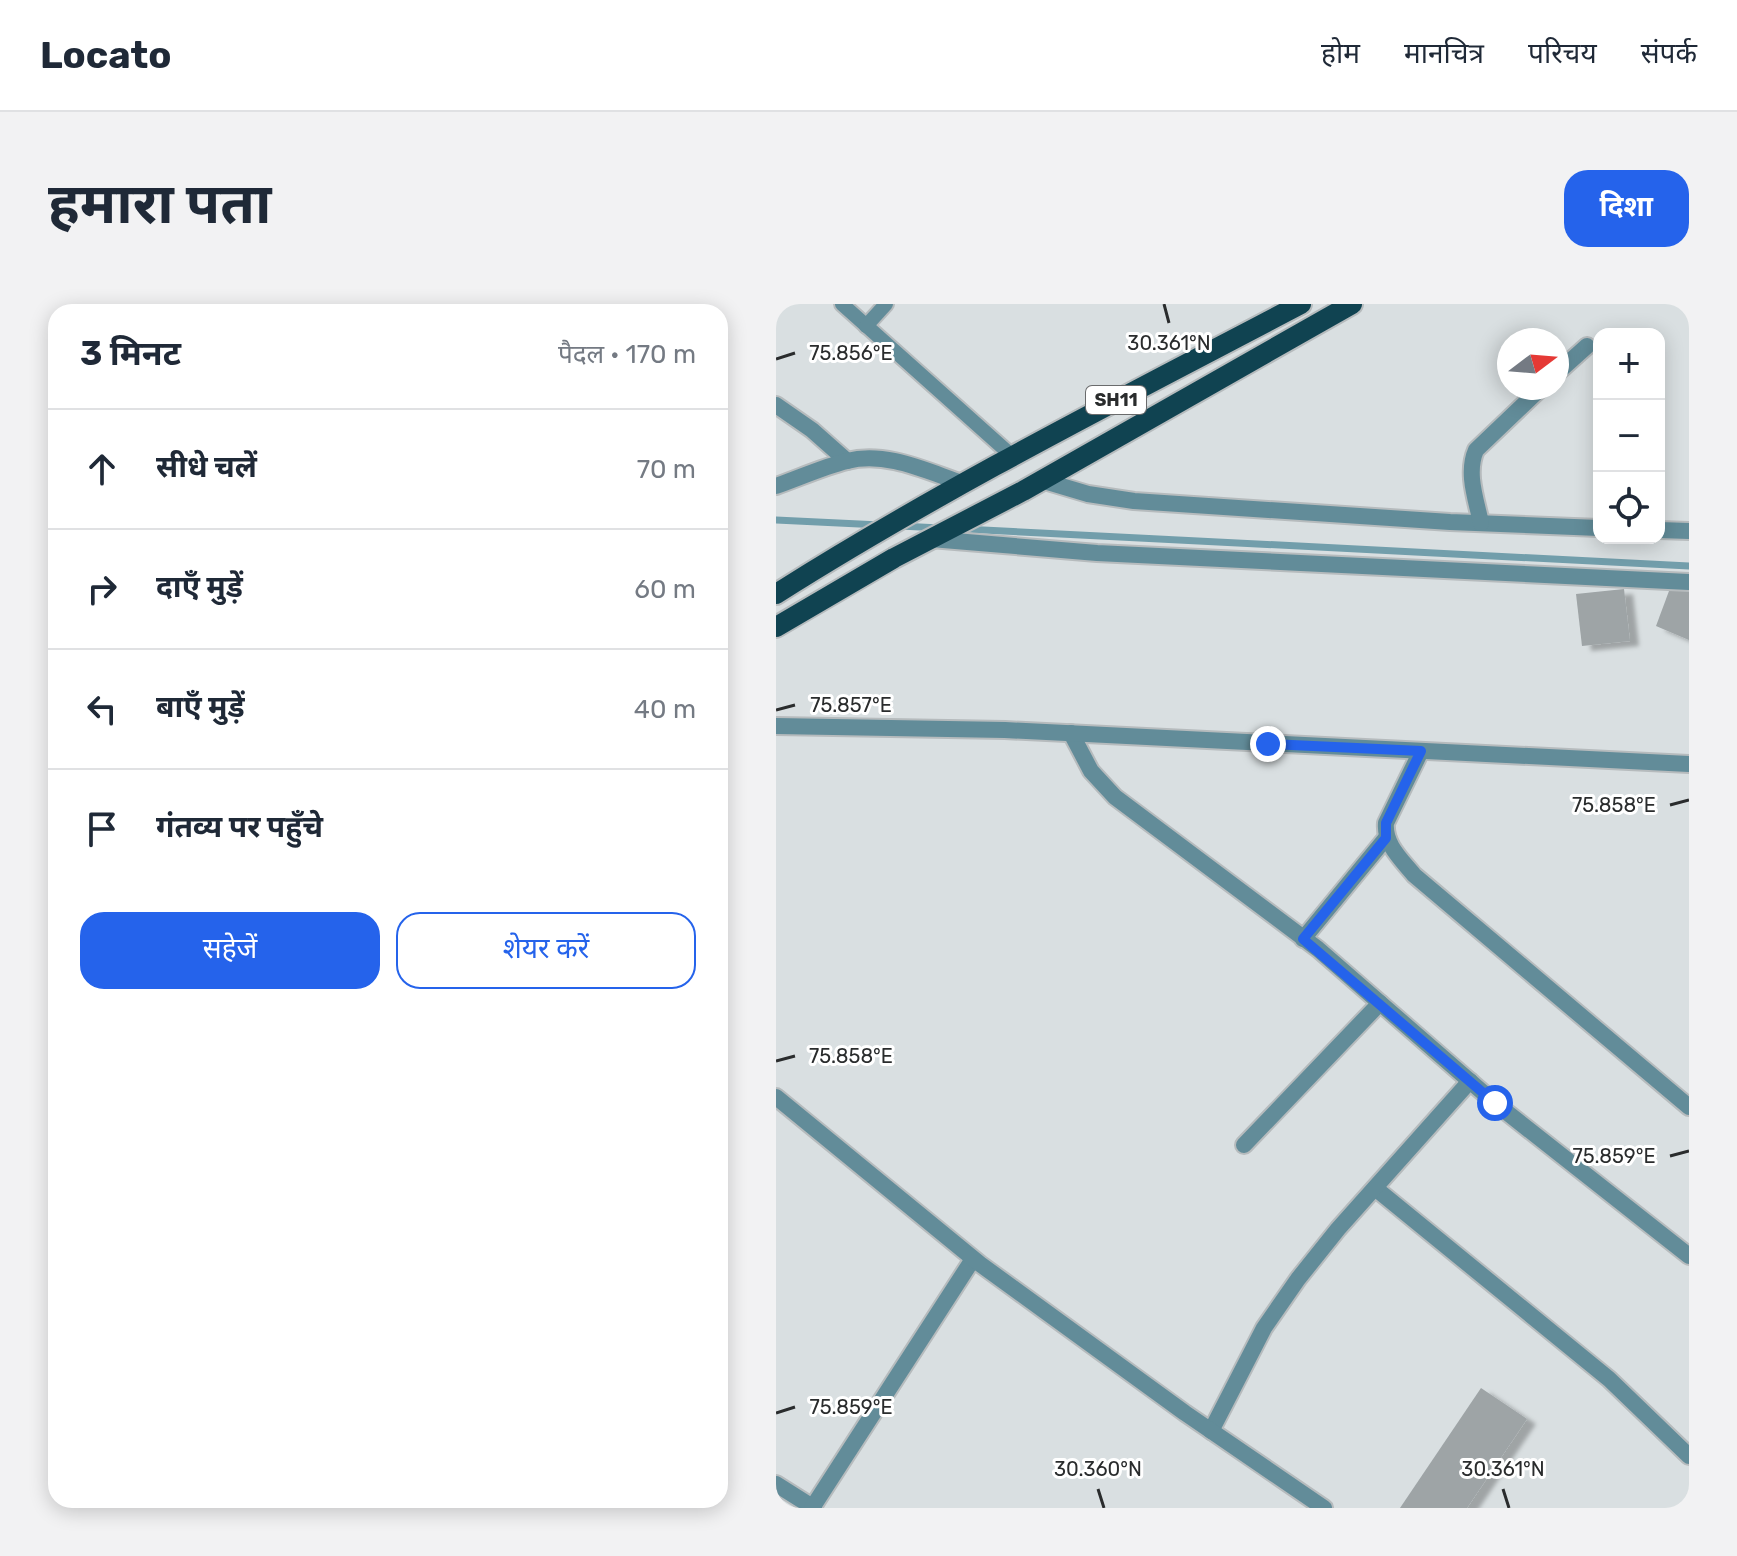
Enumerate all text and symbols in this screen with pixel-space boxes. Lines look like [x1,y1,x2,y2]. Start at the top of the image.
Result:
text: Locato [40,32,171,78]
text: होम [1321,37,1360,70]
text: मानचित्र [1404,37,1484,70]
text: परिचय [1528,37,1597,70]
text: संपर्क [1641,37,1697,70]
button: दिशा [1564,170,1689,247]
text: हमारा पता [48,171,271,237]
north arrow [1497,328,1569,400]
map controls [1593,328,1665,544]
button: + [1593,328,1665,400]
text: 30.361°N [1127,331,1211,355]
text: 3 मिनट [80,333,181,374]
text: पैदल · 170 m [558,339,696,370]
text: 75.856°E [809,341,893,365]
road number: SH11 [1086,386,1146,414]
button: − [1593,400,1665,472]
icon: ahead [80,447,124,491]
text: सीधे चलें [156,449,257,485]
text: 70 m [637,454,696,485]
button: locate [1593,472,1665,544]
icon: right [80,567,124,611]
text: दाएँ मुड़ें [156,569,243,605]
text: 60 m [634,574,696,605]
icon: left [80,687,124,731]
text: बाएँ मुड़ें [156,689,245,725]
text: 75.857°E [810,693,892,717]
text: 40 m [634,694,696,725]
route end [1250,726,1286,762]
text: 75.858°E [1572,793,1656,817]
icon: arrive [80,807,124,851]
text: गंतव्य पर पहुँचे [156,809,323,845]
button: सहेजें [80,912,380,989]
button: शेयर करें [396,912,696,989]
text: 75.858°E [809,1044,893,1068]
route start [1477,1085,1513,1121]
text: 75.859°E [1572,1144,1656,1168]
text: 75.859°E [809,1395,893,1419]
text: 30.360°N [1054,1457,1142,1481]
text: 30.361°N [1461,1457,1545,1481]

